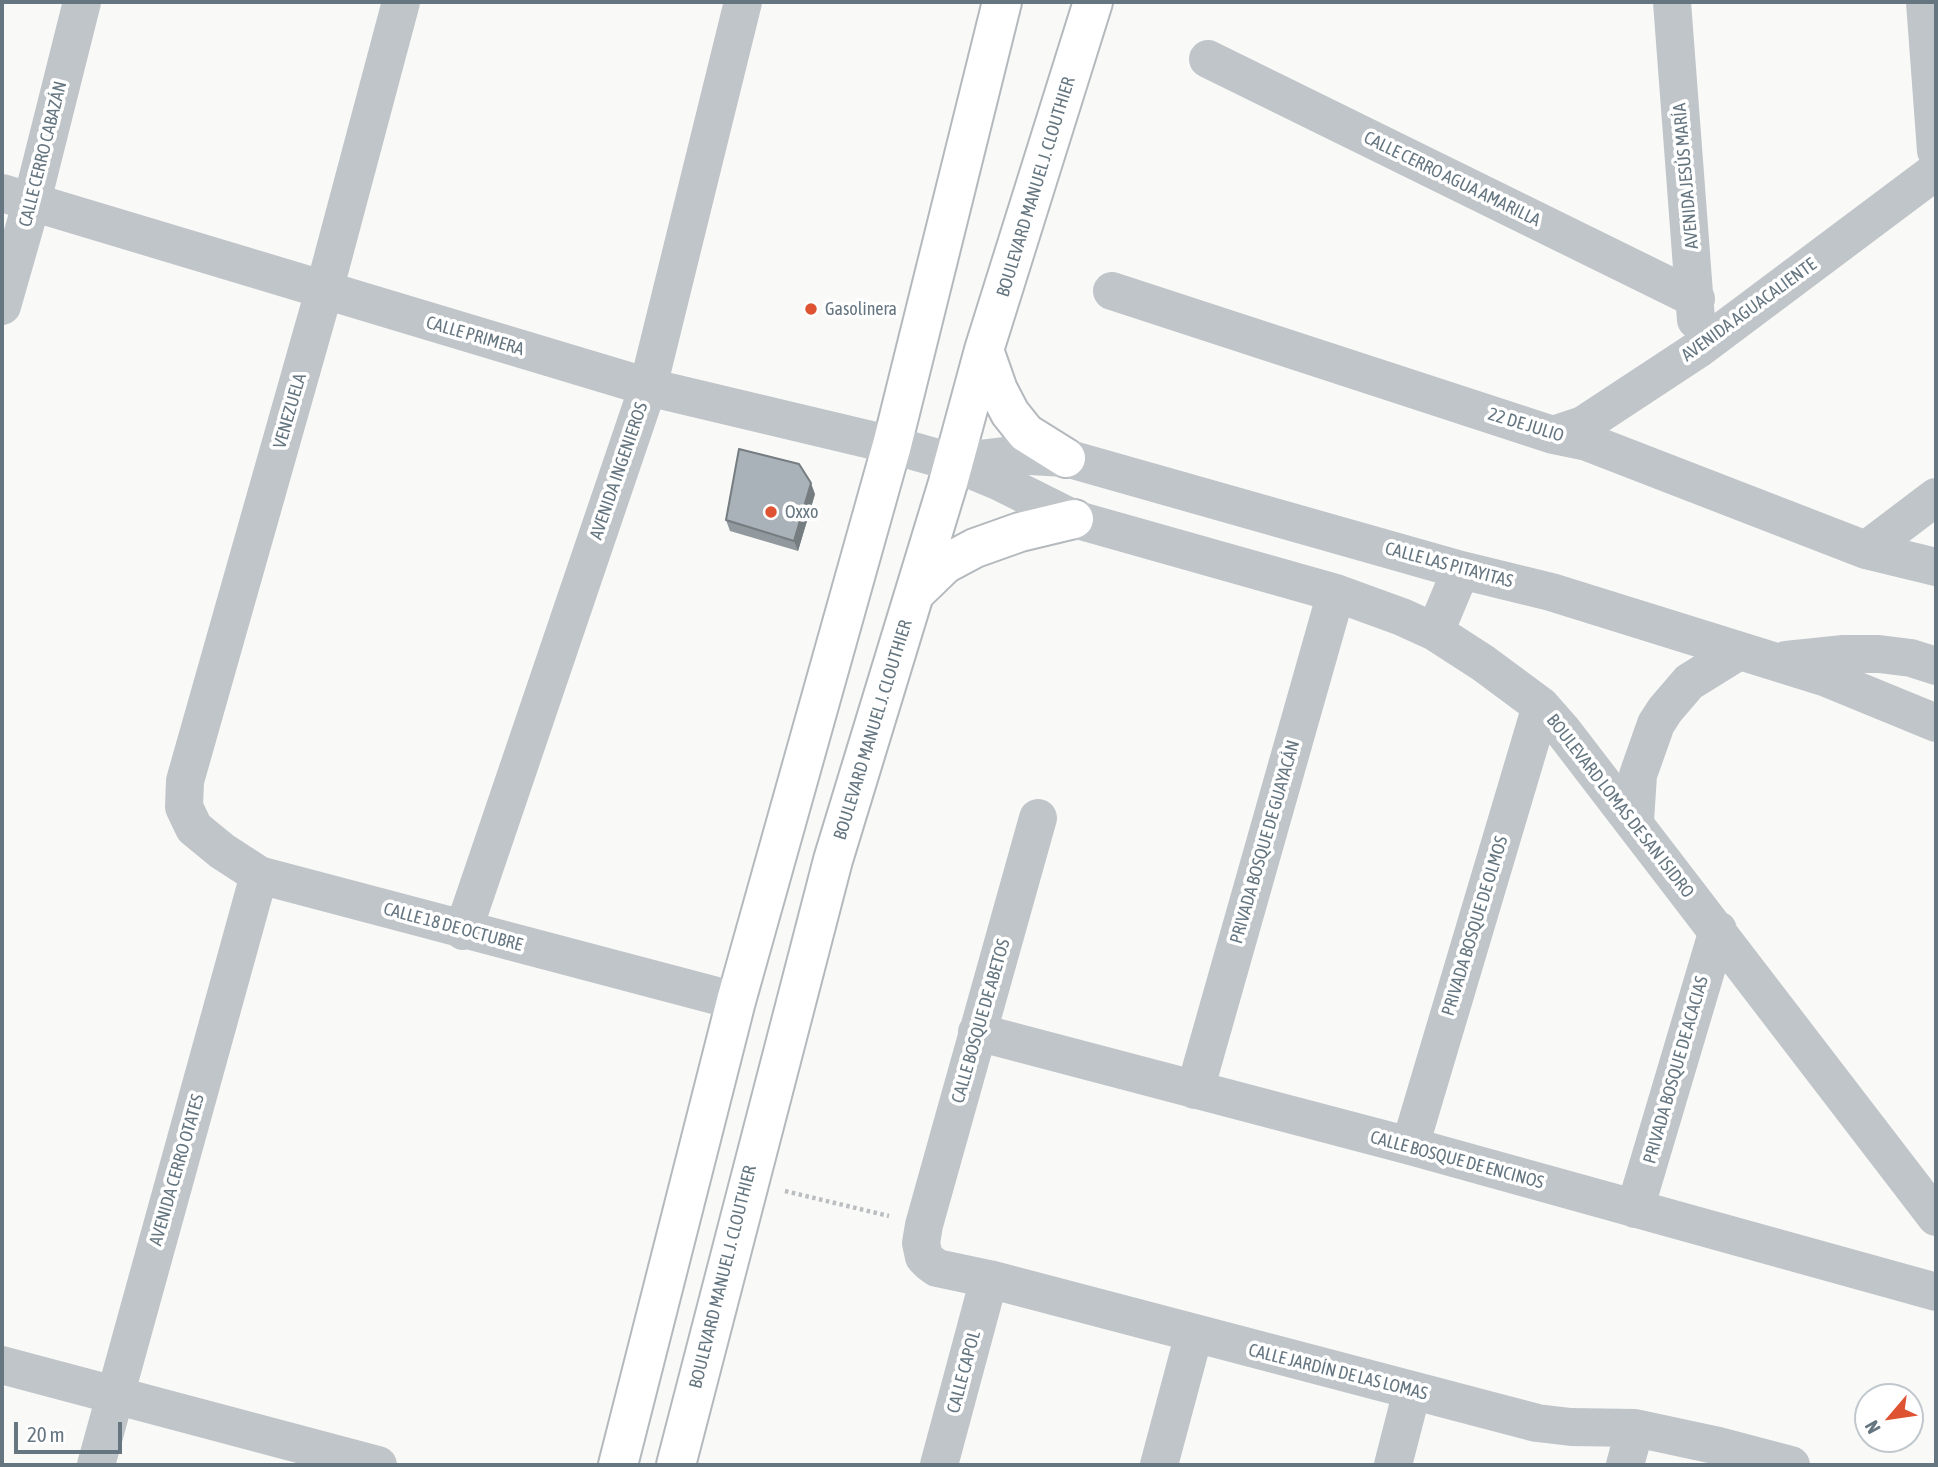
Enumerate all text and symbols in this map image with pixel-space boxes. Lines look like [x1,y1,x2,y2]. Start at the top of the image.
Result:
street label: BOULEVARD MANUEL J. CLOUTHIER [992,74,1080,300]
street label: CALLE CERRO CABAZÁN [14,79,72,229]
street label: AVENIDA JESÚS MARÍA [1669,102,1703,250]
street label: CALLE CERRO AGUA AMARILLA [1360,127,1544,231]
street label: AVENIDA AGUACALIENTE [1677,254,1821,366]
place label: Gasolinera [825,298,897,320]
marker: Gasolinera [803,301,819,317]
street label: CALLE PRIMERA [424,312,526,360]
street label: VENEZUELA [269,371,311,451]
street label: AVENIDA INGENIEROS [585,400,653,542]
street label: 22 DE JULIO [1486,403,1566,447]
place label: Oxxo [785,501,818,523]
marker: Oxxo [763,504,779,520]
street label: CALLE LAS PITAYITAS [1383,538,1515,592]
street label: BOULEVARD MANUEL J. CLOUTHIER [829,617,917,843]
street label: BOULEVARD LOMAS DE SAN ISIDRO [1542,710,1698,902]
street label: PRIVADA BOSQUE DE GUAYACÁN [1226,738,1304,946]
street label: PRIVADA BOSQUE DE OLMOS [1437,834,1513,1018]
street label: CALLE 18 DE OCTUBRE [381,898,525,956]
street label: CALLE BOSQUE DE ABETOS [947,936,1015,1106]
street label: PRIVADA BOSQUE DE ACACIAS [1639,974,1713,1166]
street label: AVENIDA CERRO OTATES [145,1092,209,1248]
street label: CALLE BOSQUE DE ENCINOS [1368,1126,1546,1194]
street label: BOULEVARD MANUEL J. CLOUTHIER [685,1163,761,1391]
street label: CALLE CAPOL [943,1329,985,1415]
street label: CALLE JARDÍN DE LAS LOMAS [1246,1339,1430,1405]
north arrow [1854,1383,1924,1453]
scale bar [18,1408,126,1452]
text: N [1860,1417,1885,1437]
text: 20 m [27,1422,65,1446]

